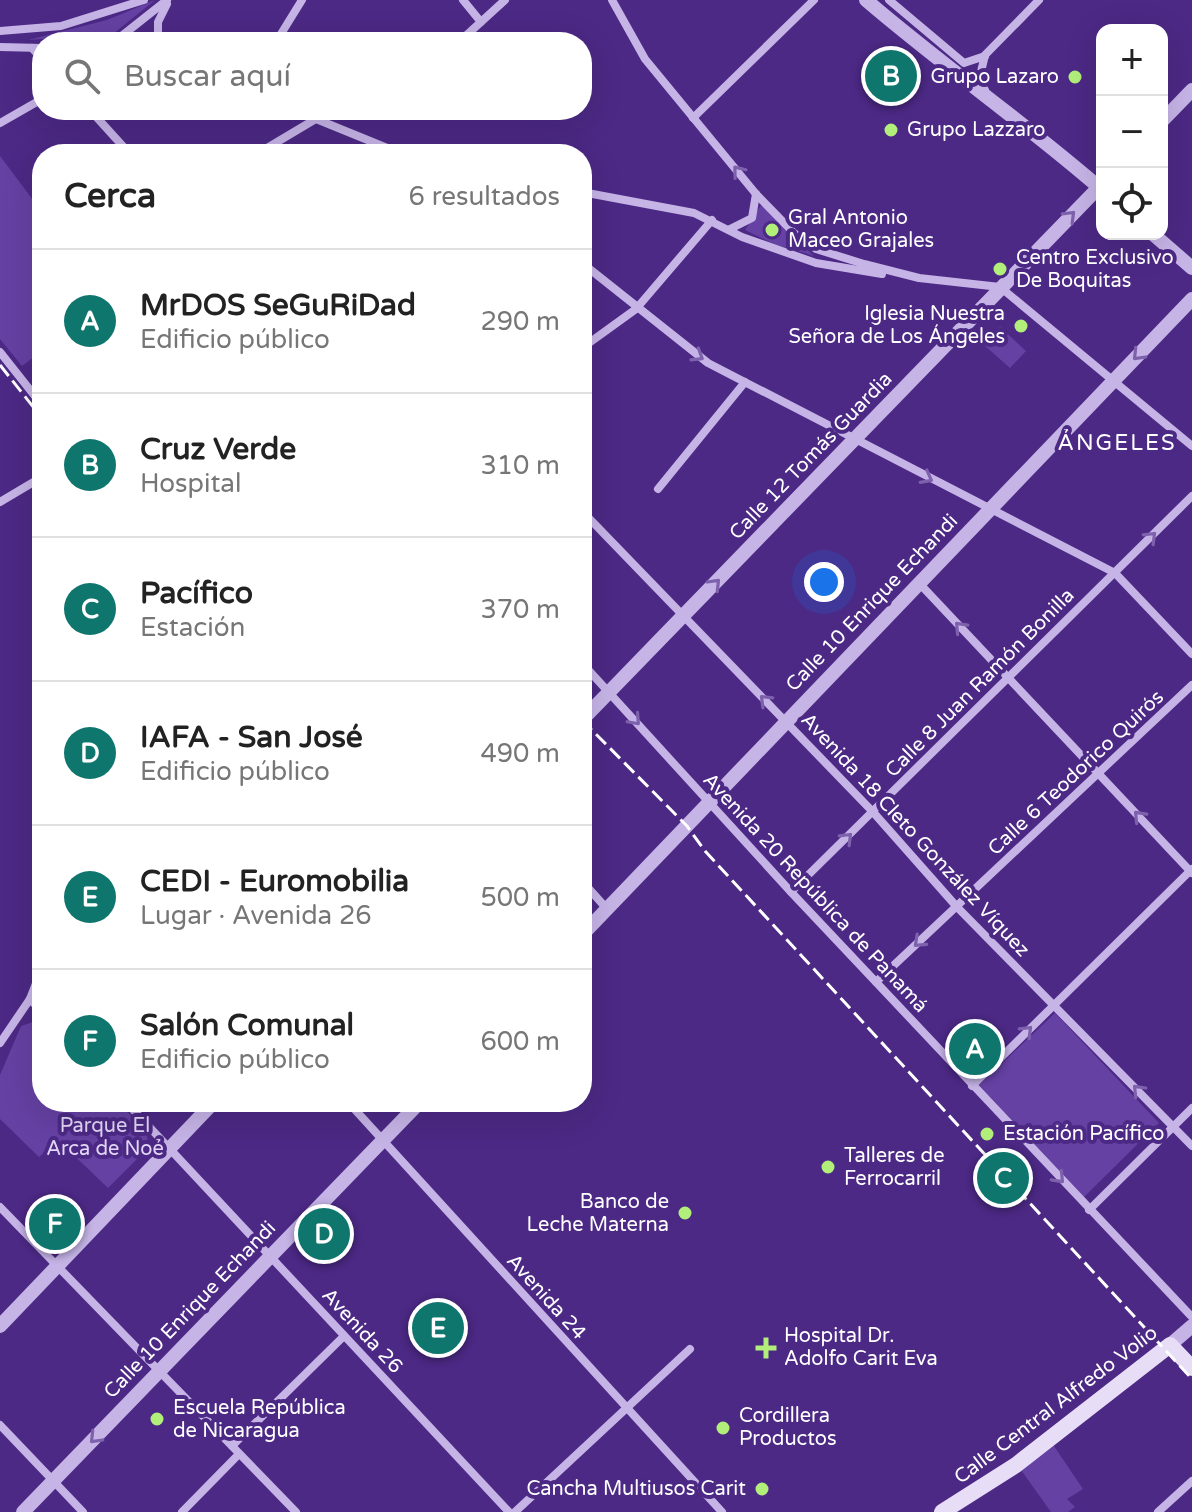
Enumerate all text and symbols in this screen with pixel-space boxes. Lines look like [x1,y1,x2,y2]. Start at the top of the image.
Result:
map controls [1096,24,1168,240]
button: + [1096,24,1168,96]
search box [32,32,592,120]
pin: B [865,46,917,106]
icon: search [60,54,104,98]
text: Buscar aquí [124,58,291,95]
place label: Grupo Lazaro [931,65,1059,89]
marker: Grupo Lazaro [1066,68,1084,86]
button: − [1096,96,1168,168]
place label: Grupo Lazzaro [907,118,1045,142]
marker: Grupo Lazzaro [882,121,900,139]
one-way arrow [733,165,747,180]
button: locate [1096,168,1168,240]
text: Cerca [64,176,156,217]
text: 6 resultados [409,181,560,212]
place label: Gral Antonio Maceo Grajales [788,206,934,253]
one-way arrow [1061,211,1076,225]
marker: Gral Antonio Maceo Grajales [763,221,781,239]
place label: Centro Exclusivo De Boquitas [1016,246,1174,293]
marker: Centro Exclusivo De Boquitas [991,260,1009,278]
text: MrDOS SeGuRiDad [140,287,416,324]
place label: Iglesia Nuestra Señora de Los Ángeles [788,302,1005,349]
text: A [80,306,100,337]
text: 290 m [480,306,560,337]
marker: Iglesia Nuestra Señora de Los Ángeles [1012,317,1030,335]
text: Edificio público [140,324,330,355]
one-way arrow [689,346,703,361]
one-way arrow [1133,346,1147,360]
street label: Calle 12 Tomás Guardia [725,367,897,545]
district label: ÁNGELES [1057,429,1177,456]
text: Cruz Verde [140,431,296,468]
text: B [81,450,99,481]
text: 310 m [480,450,560,481]
text: Hospital [140,468,241,499]
one-way arrow [918,468,933,484]
street label: Calle 10 Enrique Echandi [781,509,963,697]
one-way arrow [1142,532,1156,546]
your location [804,562,844,602]
text: Pacífico [140,575,253,612]
one-way arrow [706,579,720,593]
street label: Calle 8 Juan Ramón Bonilla [881,584,1079,782]
text: C [81,594,99,625]
text: 370 m [480,594,560,625]
text: Estación [140,612,245,643]
one-way arrow [955,622,970,636]
street label: Calle 6 Teodorico Quirós [983,685,1169,861]
one-way arrow [760,695,774,709]
street label: Avenida 18 Cleto González Víquez [796,708,1034,962]
one-way arrow [625,711,639,726]
text: IAFA - San José [140,719,363,756]
text: D [80,738,100,769]
text: 490 m [480,738,560,769]
text: Edificio público [140,756,330,787]
street label: Avenida 20 República de Panamá [697,768,933,1018]
one-way arrow [1134,811,1148,826]
one-way arrow [838,832,852,847]
text: CEDI - Euromobilia [140,863,409,900]
text: E [82,882,98,913]
text: 500 m [480,882,560,913]
text: Lugar · Avenida 26 [140,900,372,931]
one-way arrow [914,933,928,948]
text: Salón Comunal [140,1007,354,1044]
pin: A [949,1019,1001,1079]
one-way arrow [1018,1025,1032,1040]
text: F [82,1026,98,1057]
text: 600 m [480,1026,560,1057]
text: Edificio público [140,1044,330,1075]
one-way arrow [1133,1085,1147,1099]
park label: Parque El Arca de Noé [46,1114,164,1161]
place label: Estación Pacífico [1003,1122,1165,1146]
marker: Estación Pacífico [978,1125,996,1143]
place label: Talleres de Ferrocarril [844,1144,945,1191]
pin: C [977,1148,1029,1208]
marker: Talleres de Ferrocarril [819,1158,837,1176]
one-way arrow [1050,1169,1064,1183]
place label: Banco de Leche Materna [527,1190,669,1237]
pin: F [29,1194,81,1254]
pin: D [298,1204,350,1264]
marker: Banco de Leche Materna [676,1204,694,1222]
street label: Calle 10 Enrique Echandi [99,1216,281,1404]
street label: Avenida 24 [501,1249,591,1345]
street label: Avenida 26 [317,1284,407,1378]
pin: E [412,1298,464,1358]
street label: Calle Central Alfredo Volio [950,1321,1162,1489]
place label: Hospital Dr. Adolfo Carit Eva [784,1324,938,1371]
marker: Hospital Dr. Adolfo Carit Eva [755,1337,777,1359]
place label: Escuela República de Nicaragua [173,1396,346,1443]
place label: Cordillera Productos [739,1404,837,1451]
marker: Escuela República de Nicaragua [148,1410,166,1428]
marker: Cordillera Productos [714,1419,732,1437]
one-way arrow [90,1429,105,1443]
place label: Cancha Multiusos Carit [526,1477,746,1501]
marker: Cancha Multiusos Carit [753,1480,771,1498]

